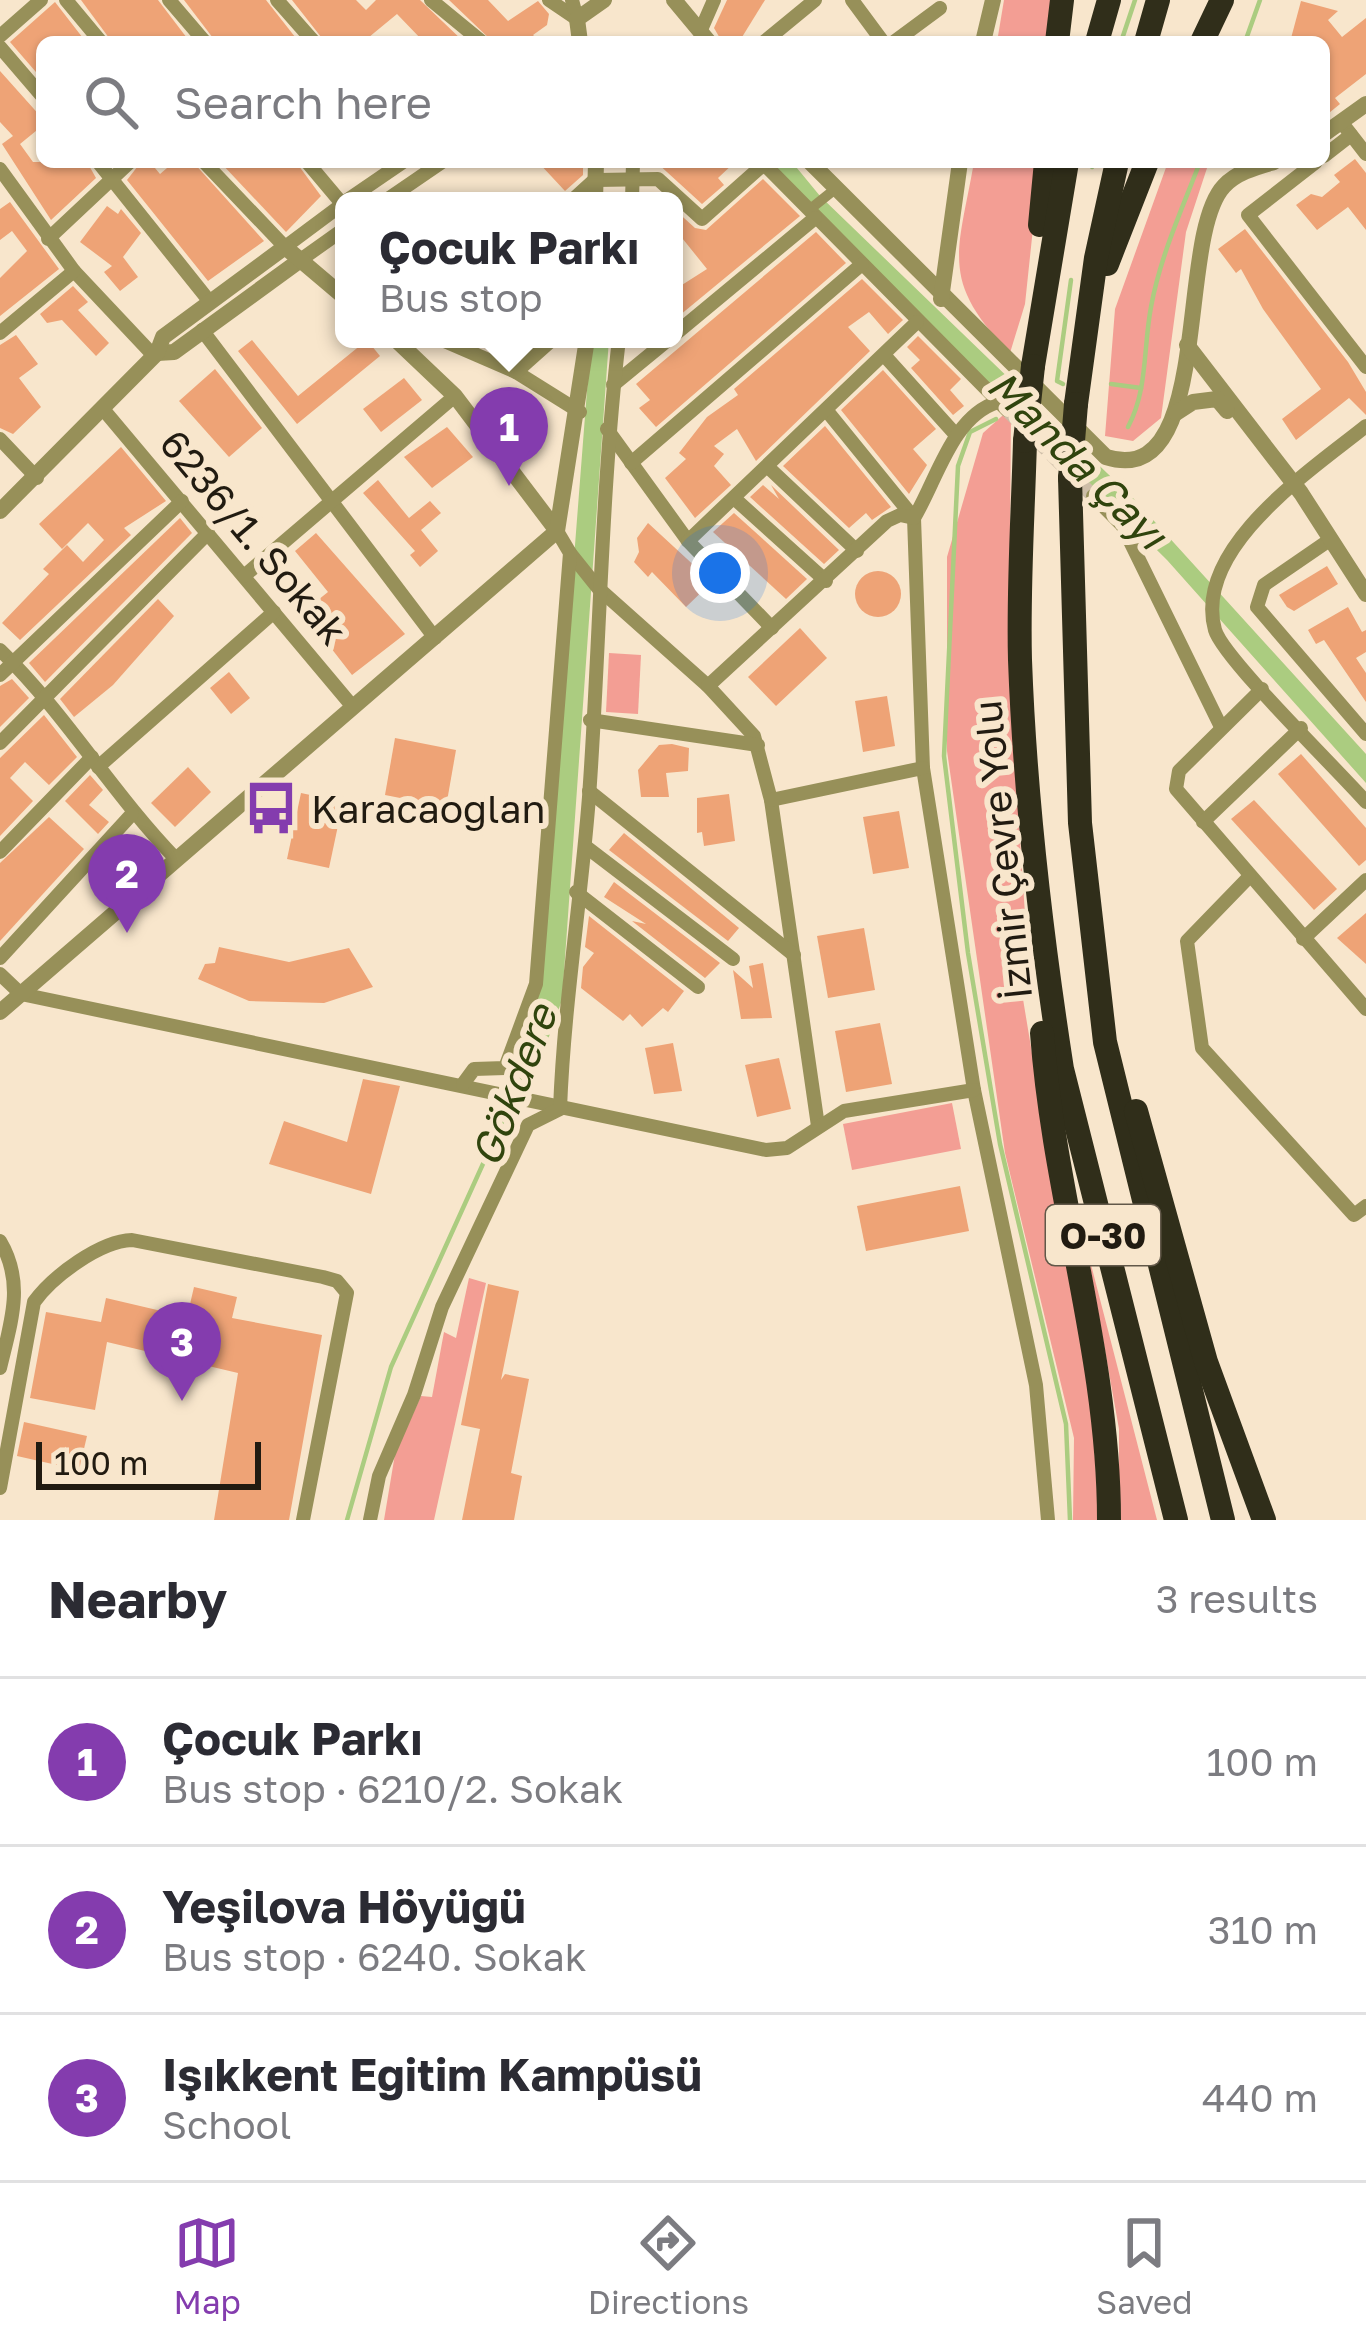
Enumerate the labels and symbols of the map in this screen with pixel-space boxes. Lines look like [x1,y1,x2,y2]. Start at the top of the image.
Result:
water label: Manda Çayı [978,359,1180,561]
pin: 1 [470,387,548,486]
street label: 6236/1. Sokak [151,420,357,654]
your location [690,543,750,603]
street label: İzmir Çevre Yolu [963,698,1041,1002]
bus stop icon: Karacaoğlan [242,779,300,837]
place label: Karacaoğlan [311,785,546,832]
pin: 2 [88,834,166,933]
water label: Gökdere [460,995,567,1172]
road number: O-30 [1046,1205,1160,1265]
pin: 3 [143,1302,221,1401]
scale bar [36,1436,261,1489]

